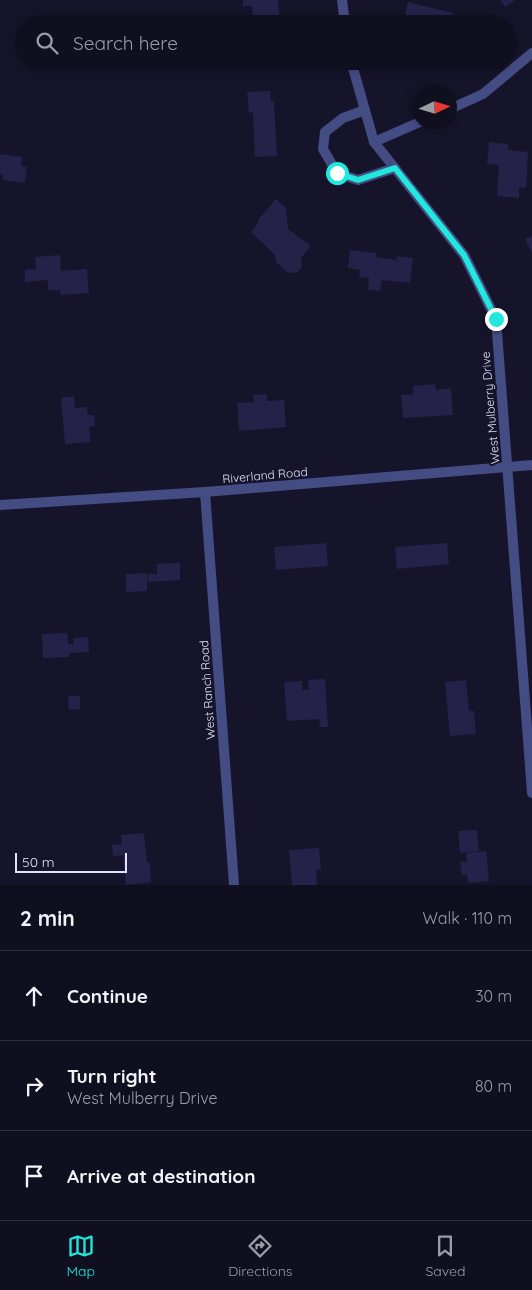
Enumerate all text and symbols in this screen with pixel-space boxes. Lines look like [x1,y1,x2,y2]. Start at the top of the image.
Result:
search box [15,15,517,70]
icon: search [33,29,61,57]
text: Search here [73,31,178,55]
north arrow [412,85,457,130]
route start [326,162,349,185]
route end [485,308,508,331]
street label: West Mulberry Drive [478,351,502,465]
street label: Riverland Road [222,464,308,486]
street label: West Ranch Road [196,640,218,740]
scale bar [15,850,128,873]
text: 50 m [22,853,55,871]
text: 2 min [20,905,75,931]
text: Walk · 110 m [423,908,512,928]
icon: ahead [20,982,48,1010]
text: Continue [67,984,148,1008]
text: 30 m [475,986,512,1006]
text: Turn right [67,1064,156,1088]
icon: right [20,1072,48,1100]
text: 80 m [475,1076,512,1096]
text: West Mulberry Drive [67,1088,218,1108]
icon: arrive [20,1162,48,1190]
text: Arrive at destination [67,1164,256,1188]
tab: Map [67,1232,95,1280]
tab: Directions [228,1232,292,1280]
tab: Saved [425,1232,465,1280]

